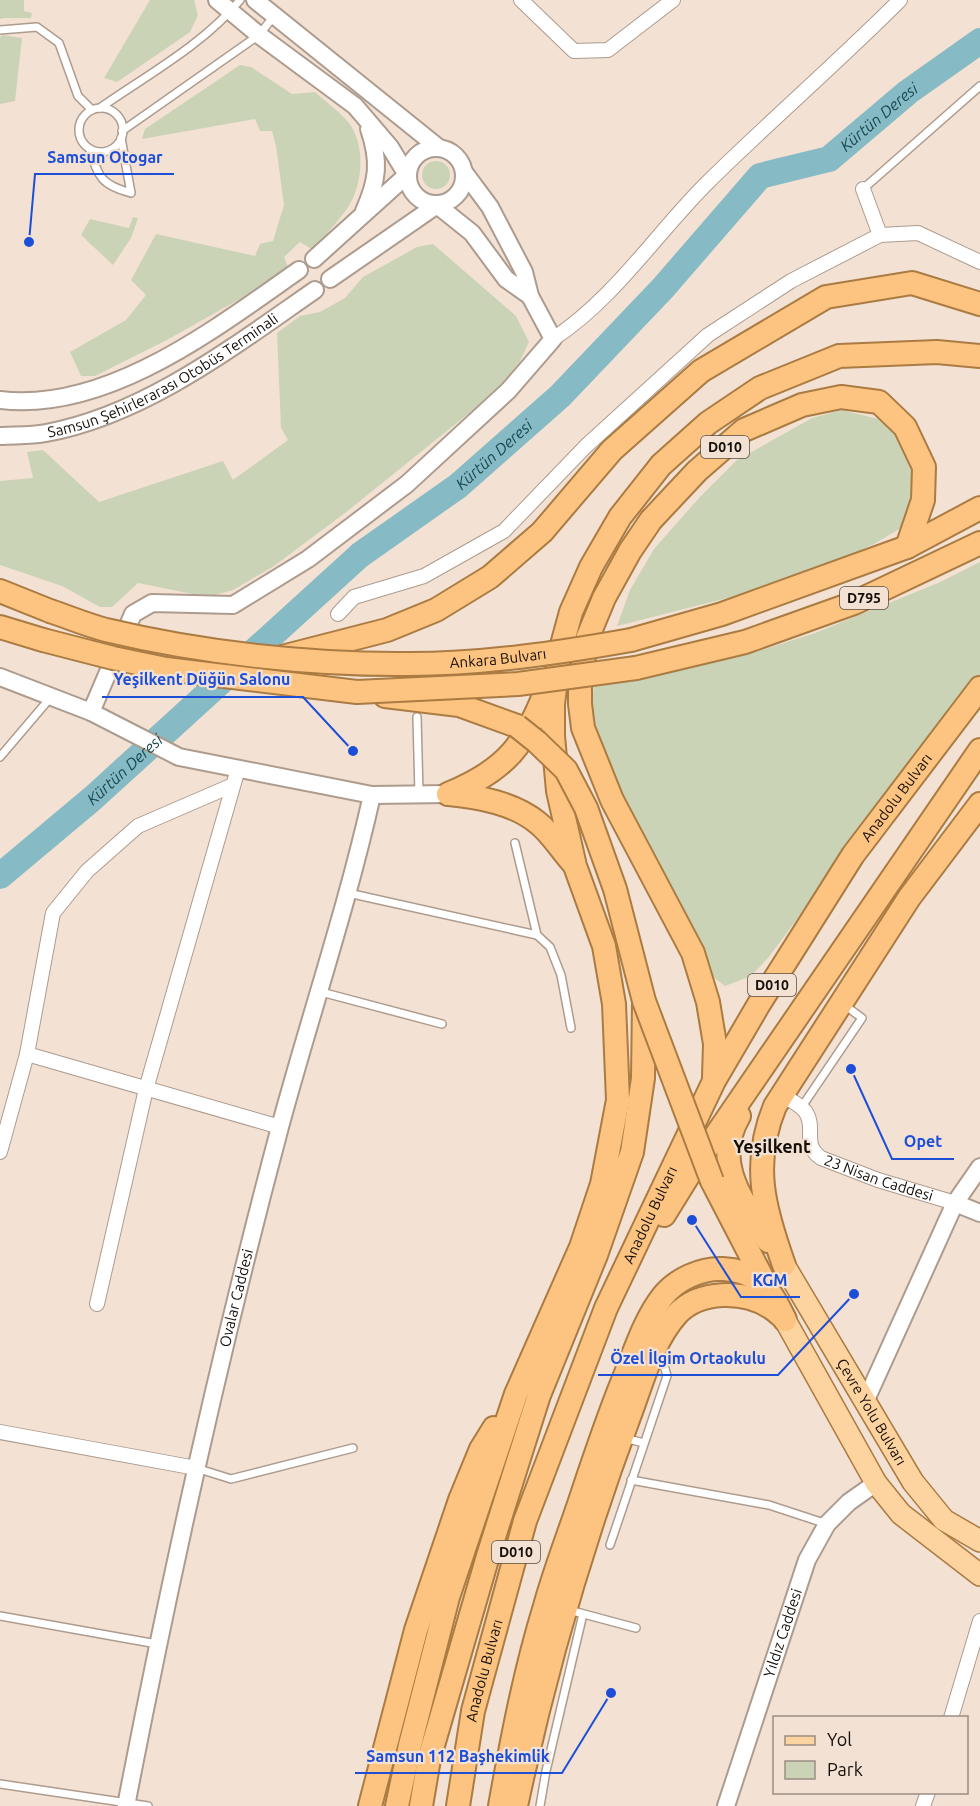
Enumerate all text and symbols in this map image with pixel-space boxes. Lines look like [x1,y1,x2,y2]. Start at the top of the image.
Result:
water label: Kürtün Deresi [836,79,922,155]
callout: Samsun Otogar [35,140,174,174]
text: Samsun Otogar [47,148,163,166]
street label: Samsun Şehirlerarası Otobüs Terminali [46,310,281,441]
water label: Kürtün Deresi [452,415,536,493]
road number: D010 [701,436,749,458]
road number: D795 [840,587,888,609]
street label: Ankara Bulvarı [449,645,547,671]
callout: Yeşilkent Düğün Salonu [102,663,303,697]
text: Yeşilkent Düğün Salonu [114,670,290,689]
water label: Kürtün Deresi [83,730,167,808]
street label: Anadolu Bulvarı [857,750,935,845]
road number: D010 [748,974,796,996]
callout: Opet [892,1125,954,1159]
text: Opet [904,1132,942,1150]
district label: Yeşilkent [733,1136,811,1157]
street label: 23 Nisan Caddesi [822,1151,935,1204]
street label: Anadolu Bulvarı [619,1163,680,1266]
street label: Ovalar Caddesi [216,1247,256,1349]
callout: KGM [741,1263,800,1297]
text: KGM [752,1271,788,1289]
callout: Özel İlgim Ortaokulu [598,1341,778,1375]
text: Özel İlgim Ortaokulu [610,1348,766,1367]
street label: Çevre Yolu Bulvarı [833,1355,910,1468]
road number: D010 [492,1541,540,1563]
street label: Yıldız Caddesi [760,1586,805,1680]
street label: Anadolu Bulvarı [462,1617,506,1723]
legend [773,1716,968,1794]
text: Yol [827,1729,852,1749]
callout: Samsun 112 Başhekimlik [355,1739,562,1773]
text: Samsun 112 Başhekimlik [366,1747,550,1766]
text: Park [827,1759,863,1779]

